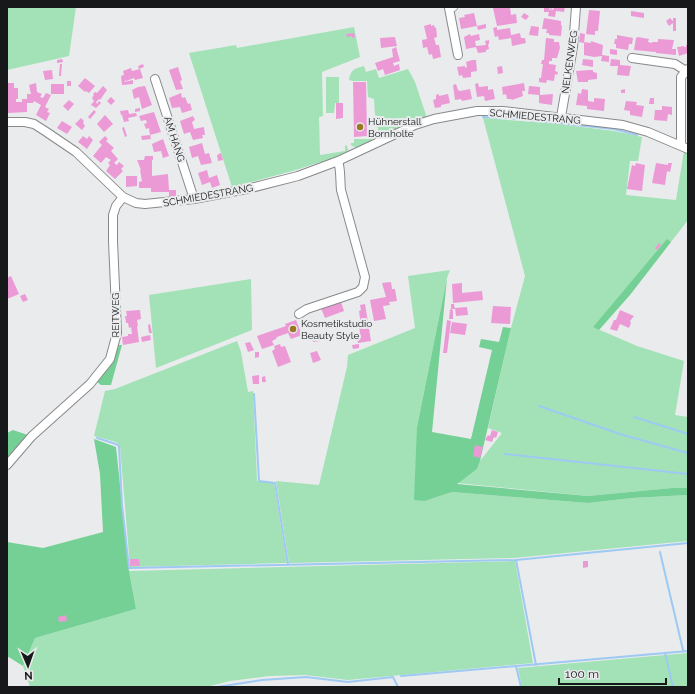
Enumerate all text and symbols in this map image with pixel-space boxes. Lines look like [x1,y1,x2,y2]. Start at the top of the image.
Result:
street label: NELKENWEG [560,30,579,94]
street label: SCHMIEDESTRANG [489,107,581,126]
street label: AM HANG [162,115,187,163]
place label: Hühnerstall Bornholte [368,116,422,139]
marker: Hühnerstall Bornholte [355,122,365,132]
street label: SCHMIEDESTRANG [162,182,254,209]
street label: REITWEG [110,293,121,337]
place label: Kosmetikstudio Beauty Style [301,318,372,341]
marker: Kosmetikstudio Beauty Style [288,324,298,334]
north arrow [8,646,48,686]
scale bar [559,660,666,686]
text: 100 m [565,667,599,681]
text: N [24,669,33,682]

